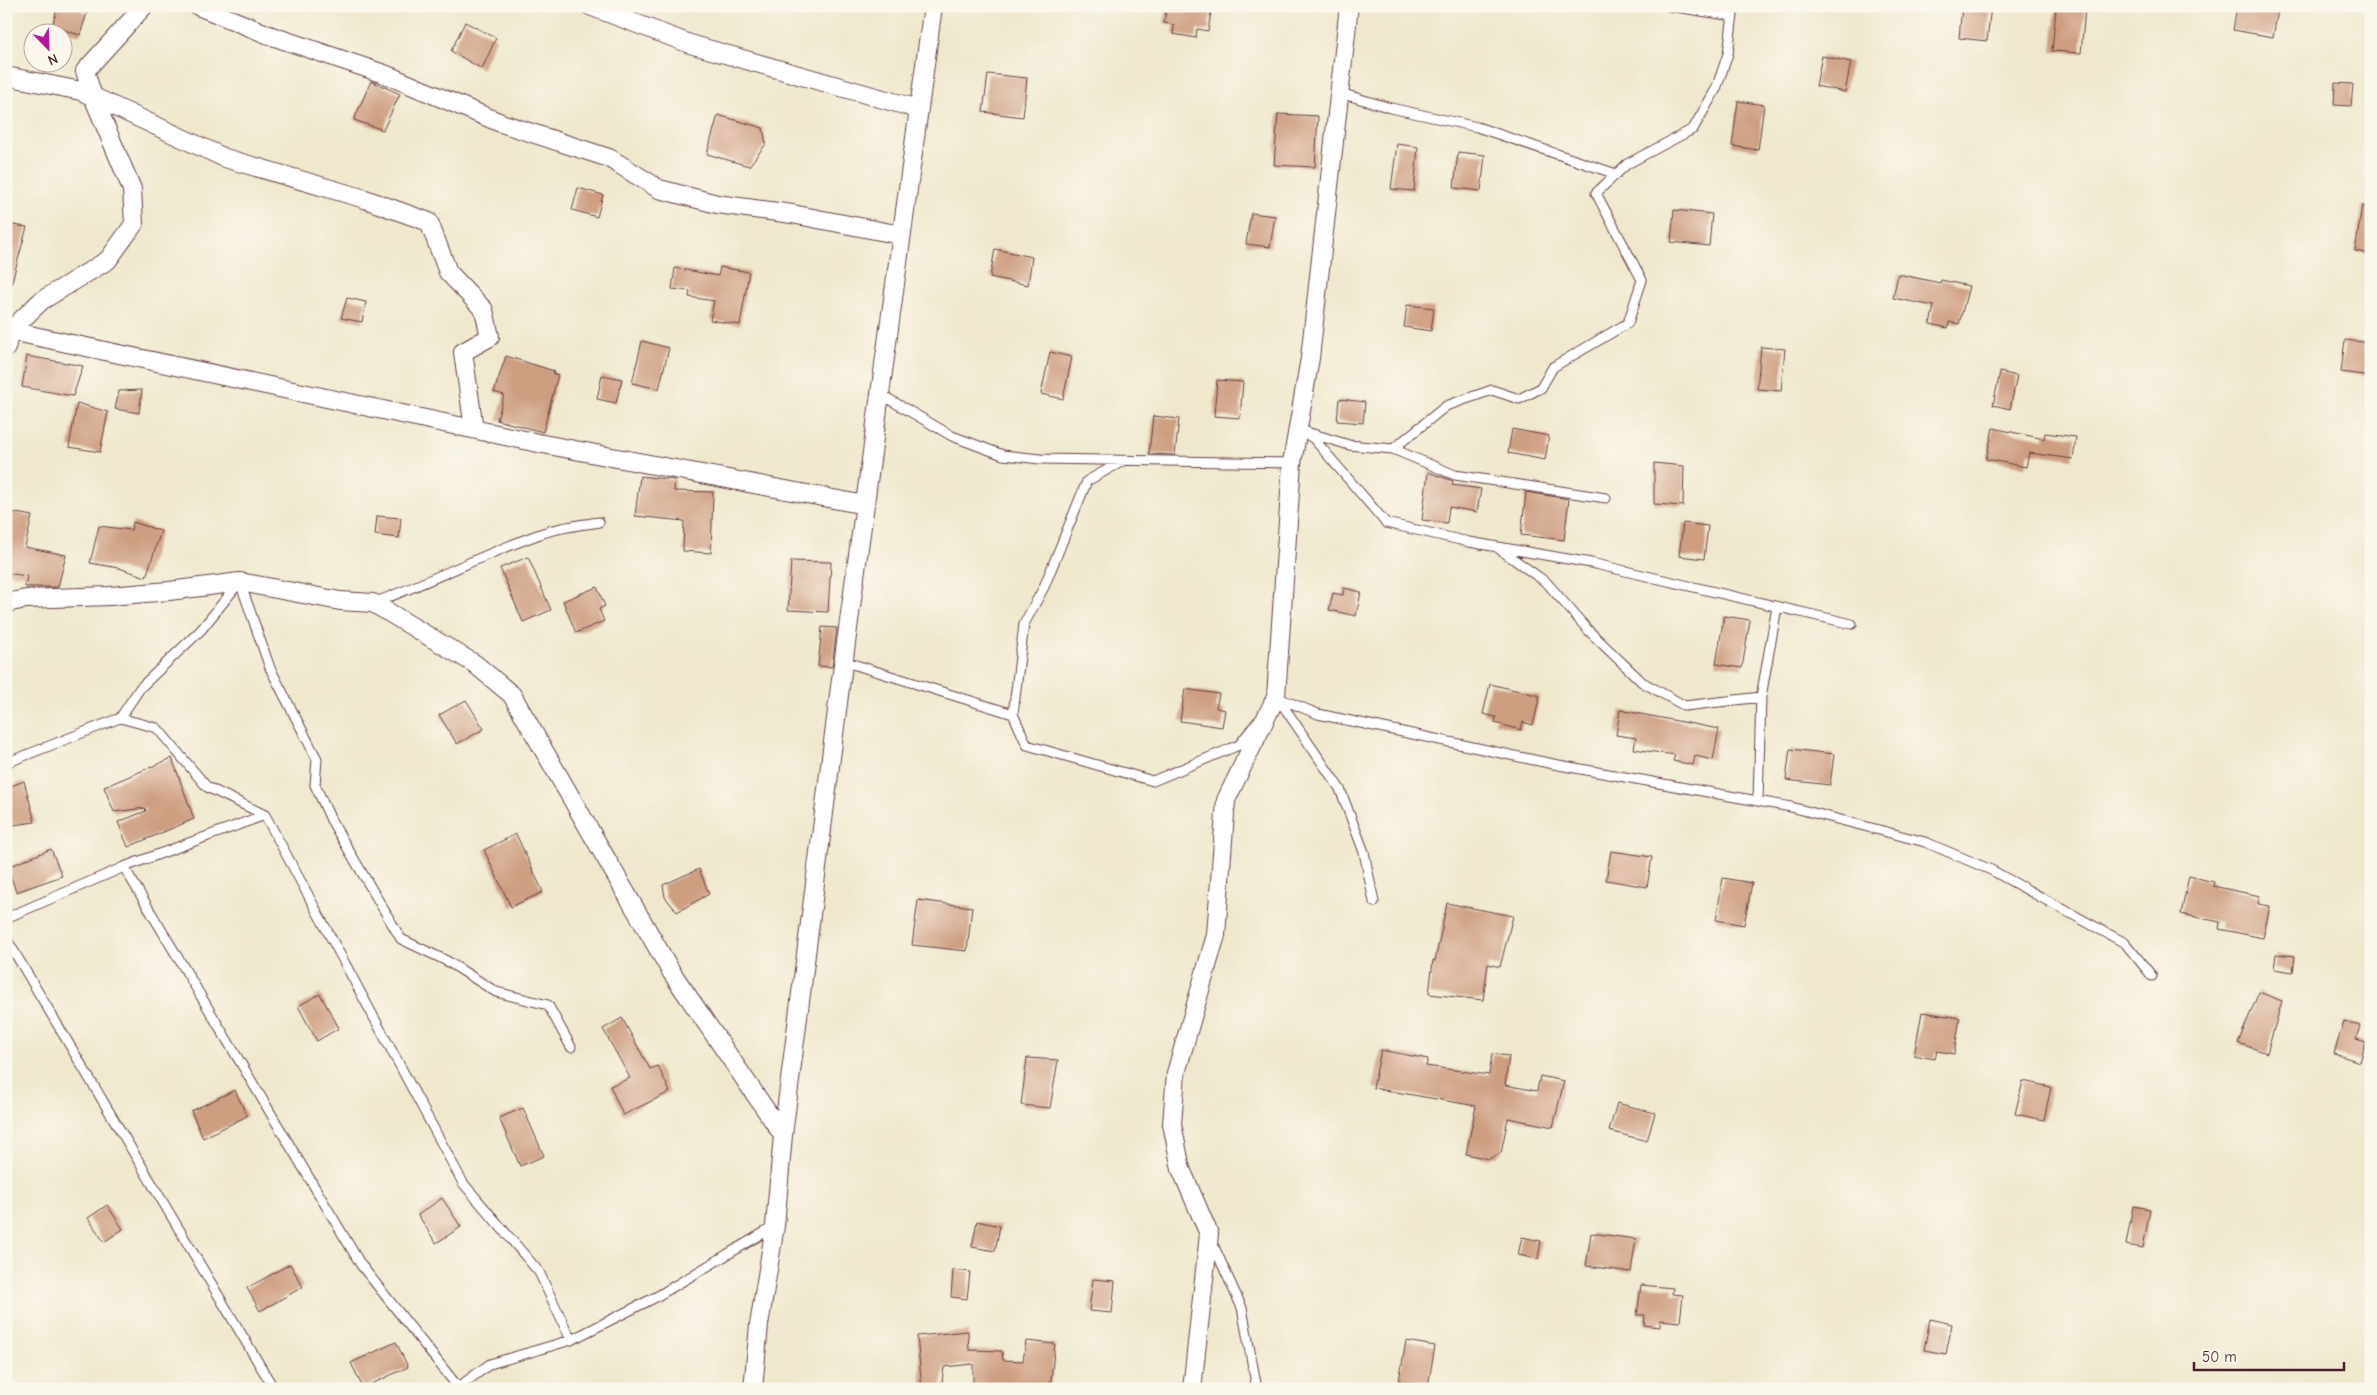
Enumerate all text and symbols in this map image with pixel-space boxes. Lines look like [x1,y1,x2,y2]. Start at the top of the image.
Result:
north arrow [22,22,72,72]
text: N [45,50,60,69]
scale bar [2194,1340,2344,1372]
text: 50 m [2202,1348,2237,1366]

